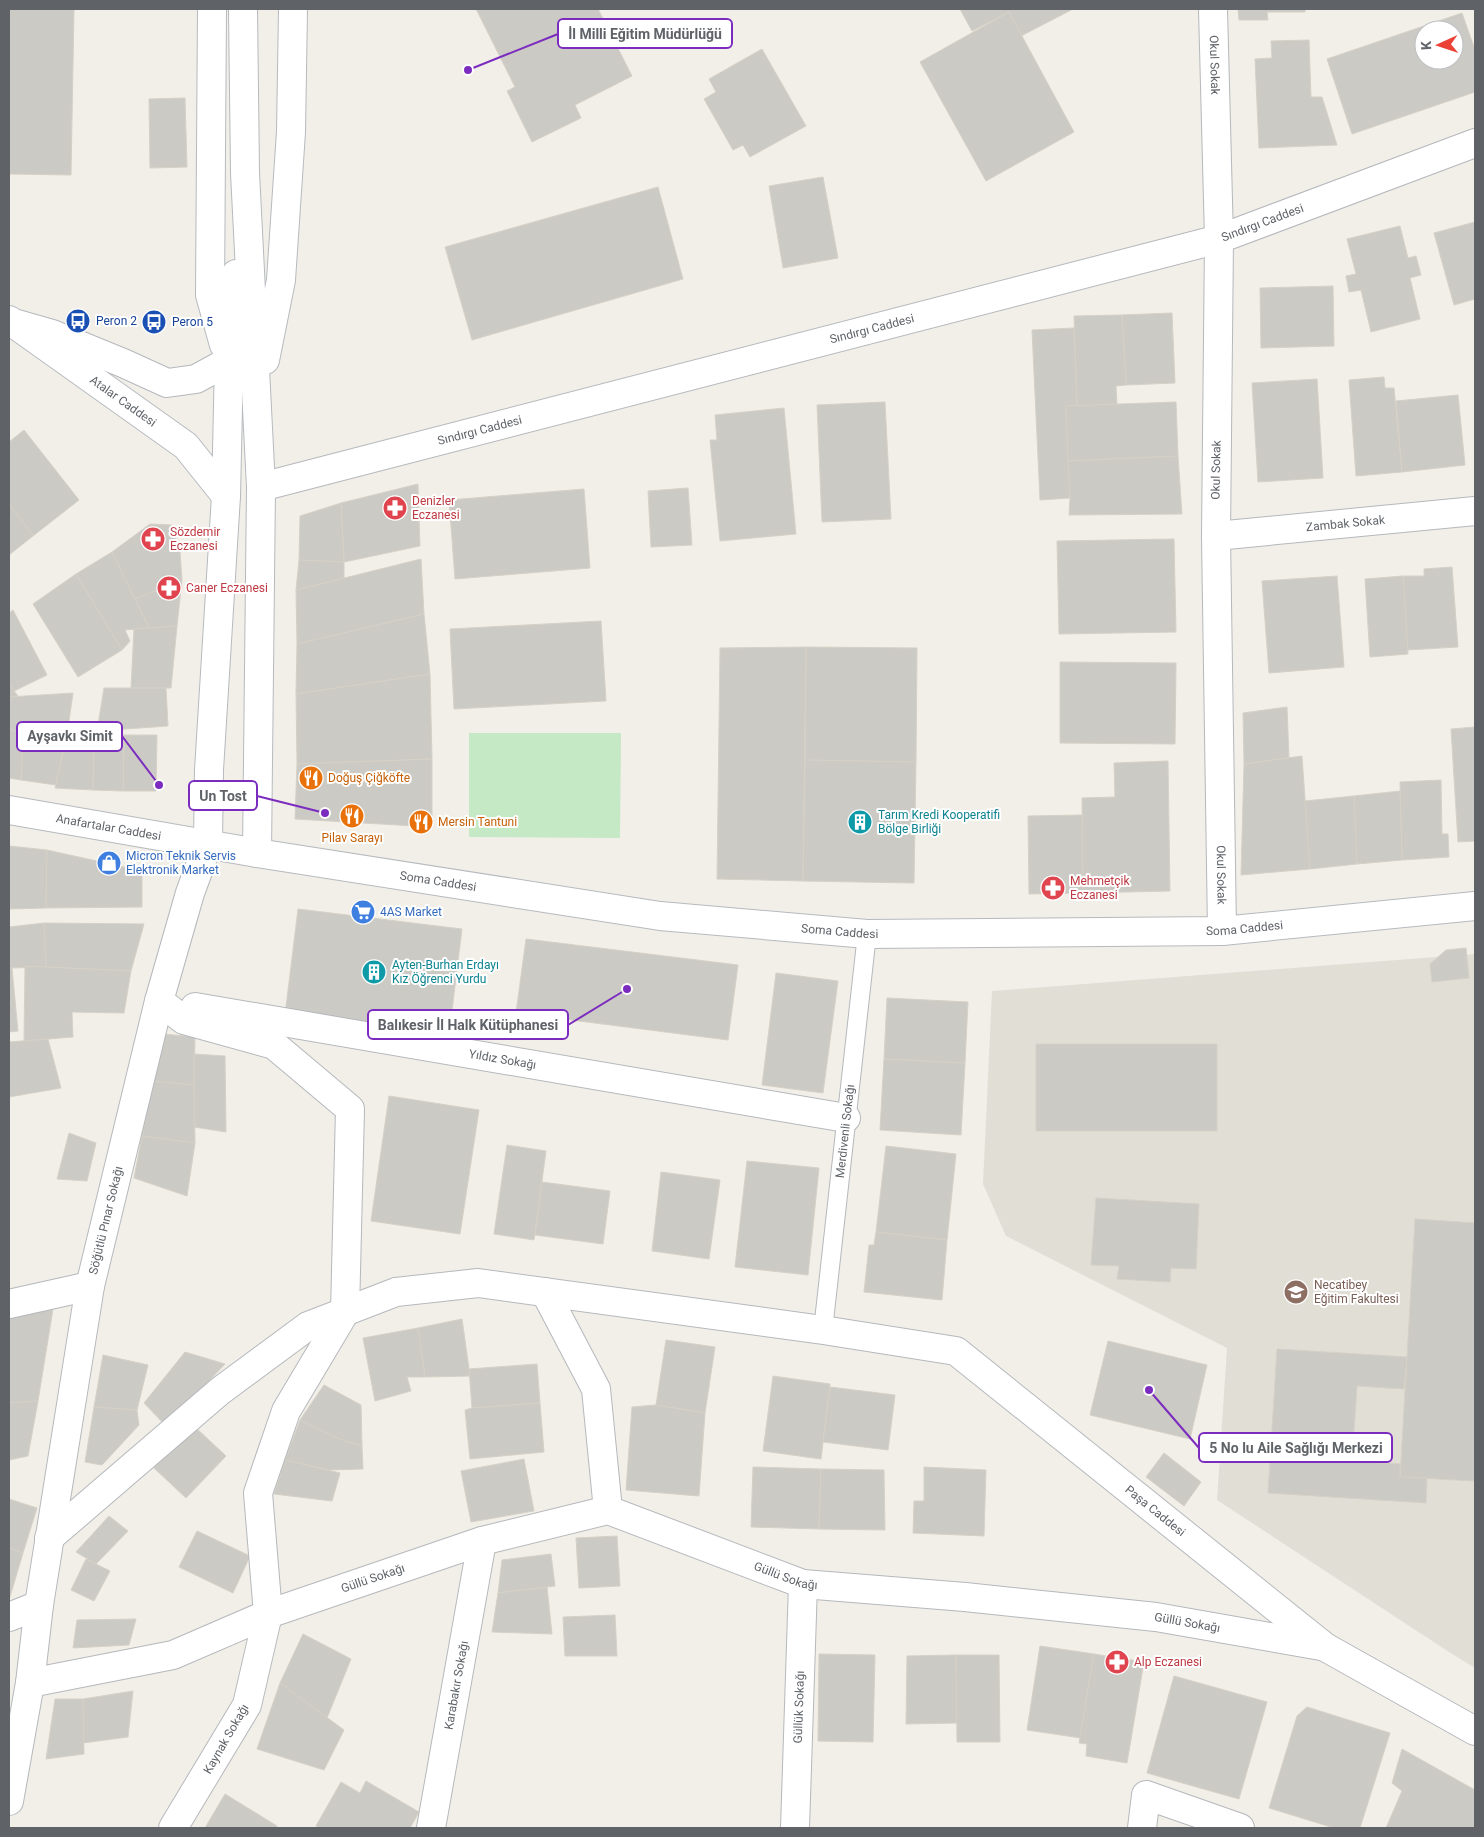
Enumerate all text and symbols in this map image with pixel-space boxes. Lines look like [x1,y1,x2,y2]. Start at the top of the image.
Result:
callout: İl Milli Eğitim Müdürlüğü [558,19,732,48]
north arrow [1414,20,1464,70]
text: İl Milli Eğitim Müdürlüğü [568,26,722,42]
street label: Okul Sokak [1207,35,1222,96]
text: K [1418,41,1434,51]
street label: Sındırgı Caddesi [1219,201,1306,244]
bus stop icon: Peron 2 [65,308,91,334]
bus stop icon: Peron 5 [141,309,167,335]
street label: Sındırgı Caddesi [828,311,916,346]
place label: Peron 2 [96,314,137,328]
place label: Peron 5 [172,315,213,329]
street label: Atalar Caddesi [87,373,159,430]
street label: Sındırgı Caddesi [436,413,524,448]
street label: Okul Sokak [1208,439,1224,500]
place label: Denizler Eczanesi [412,494,460,522]
pharmacy icon: Denizler Eczanesi [382,495,408,521]
street label: Zambak Sokak [1305,513,1386,534]
place label: Sözdemir Eczanesi [170,525,220,553]
pharmacy icon: Sözdemir Eczanesi [140,526,166,552]
pharmacy icon: Caner Eczanesi [156,575,182,601]
place label: Caner Eczanesi [186,581,268,595]
callout: Ayşavkı Simit [17,722,122,751]
text: Ayşavkı Simit [27,728,113,744]
restaurant icon: Doğuş Çiğköfte [298,765,324,791]
place label: Doğuş Çiğköfte [328,771,410,785]
callout: Un Tost [189,781,257,810]
text: Un Tost [199,788,247,804]
restaurant icon: Pilav Sarayı [339,803,365,829]
place label: Tarım Kredi Kooperatifi Bölge Birliği [878,808,1000,836]
restaurant icon: Mersin Tantuni [408,809,434,835]
building icon: Tarım Kredi Kooperatifi Bölge Birliği [847,809,873,835]
street label: Anafartalar Caddesi [55,811,162,843]
place label: Mersin Tantuni [438,815,517,829]
place label: Pilav Sarayı [321,831,383,845]
street label: Okul Sokak [1214,845,1229,906]
place label: Micron Teknik Servis Elektronik Market [126,849,236,877]
shop icon: Micron Teknik Servis Elektronik Market [96,850,122,876]
street label: Soma Caddesi [399,868,478,894]
place label: Mehmetçik Eczanesi [1070,874,1130,902]
pharmacy icon: Mehmetçik Eczanesi [1040,875,1066,901]
supermarket icon: 4AS Market [350,899,376,925]
place label: 4AS Market [380,905,442,919]
street label: Soma Caddesi [1206,918,1284,938]
street label: Soma Caddesi [801,921,878,941]
place label: Ayten-Burhan Erdayı Kız Öğrenci Yurdu [392,958,499,986]
building icon: Ayten-Burhan Erdayı Kız Öğrenci Yurdu [361,959,387,985]
callout: Balıkesir İl Halk Kütüphanesi [368,1010,568,1039]
text: Balıkesir İl Halk Kütüphanesi [378,1017,558,1033]
street label: Yıldız Sokağı [468,1047,537,1072]
street label: Merdivenli Sokağı [833,1084,857,1179]
street label: Söğütlü Pınar Sokağı [86,1165,126,1276]
place label: Necatibey Eğitim Fakultesi [1314,1278,1399,1306]
school or university icon: Necatibey Eğitim Fakultesi [1283,1279,1309,1305]
callout: 5 No lu Aile Sağlığı Merkezi [1199,1433,1392,1462]
text: 5 No lu Aile Sağlığı Merkezi [1209,1440,1383,1456]
street label: Paşa Caddesi [1122,1482,1188,1539]
street label: Güllü Sokağı [752,1559,818,1592]
street label: Güllü Sokağı [339,1561,407,1596]
street label: Güllü Sokağı [1153,1610,1221,1635]
street label: Karabakır Sokağı [442,1640,471,1731]
pharmacy icon: Alp Eczanesi [1104,1649,1130,1675]
place label: Alp Eczanesi [1134,1655,1202,1669]
street label: Güllük Sokağı [791,1671,807,1744]
street label: Kaynak Sokağı [200,1702,252,1776]

